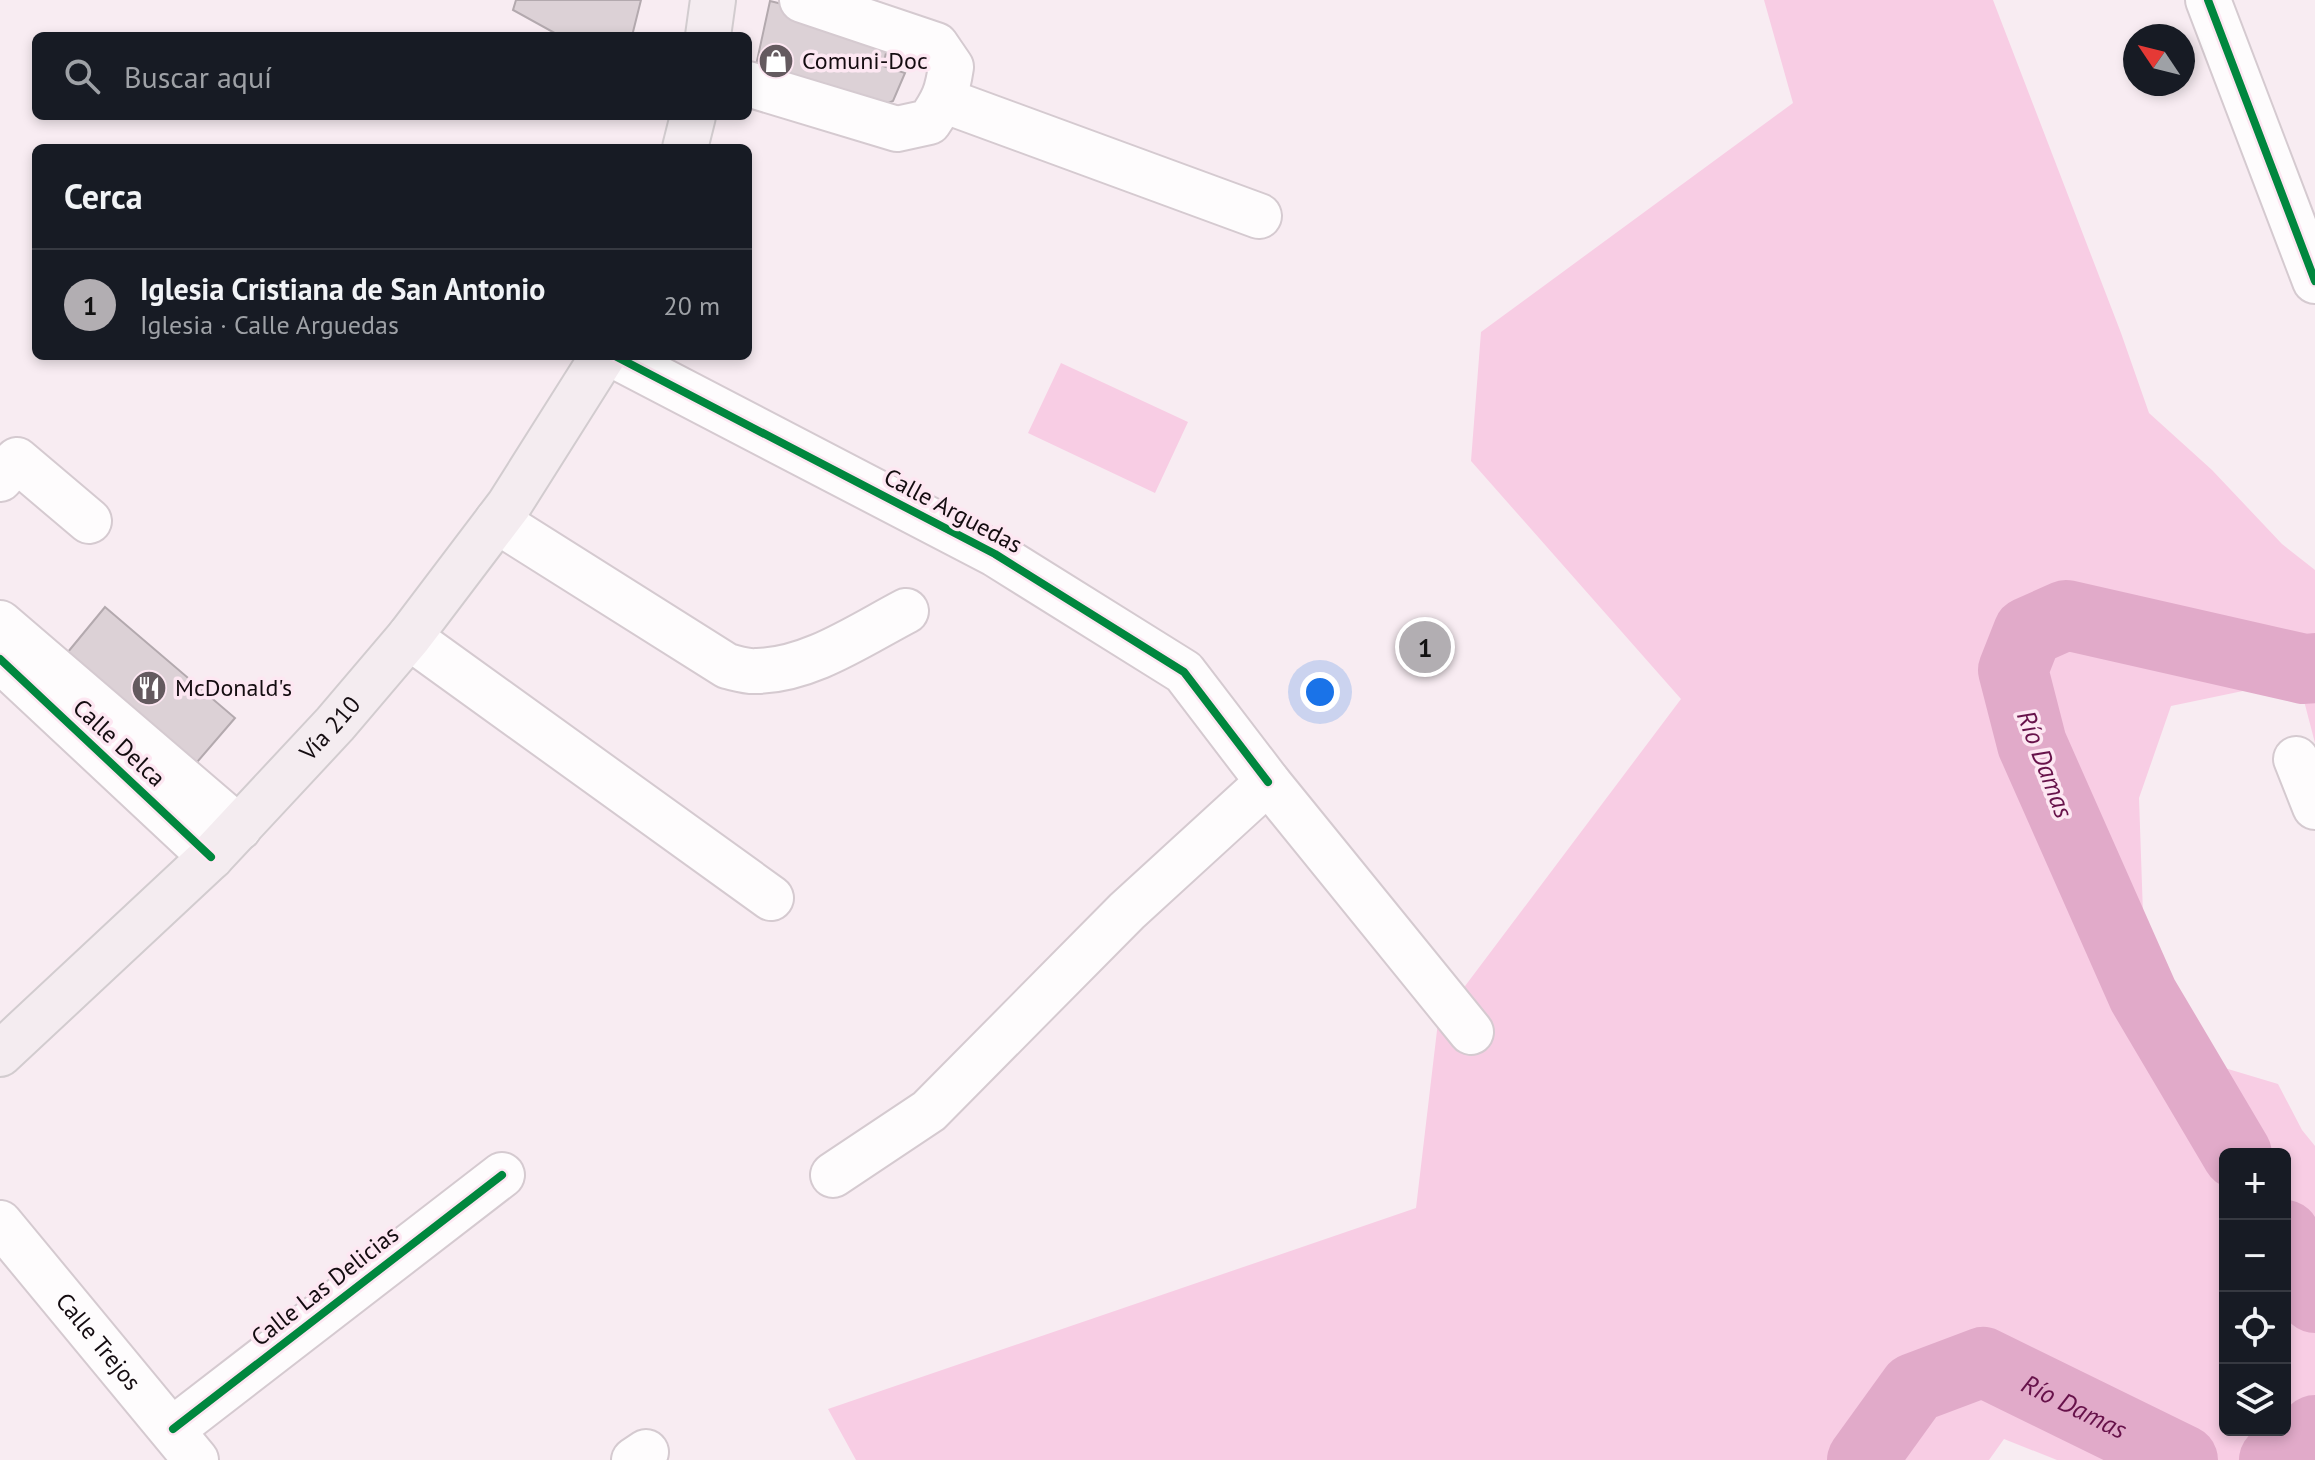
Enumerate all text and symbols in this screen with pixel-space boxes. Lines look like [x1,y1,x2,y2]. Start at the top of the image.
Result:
north arrow [2123,24,2195,96]
search box [32,32,752,120]
shop icon: Comuni-Doc [757,42,795,80]
place label: Comuni-Doc [802,45,928,76]
icon: search [60,54,104,98]
text: Buscar aquí [124,57,272,96]
text: Cerca [64,174,143,218]
text: Iglesia Cristiana de San Antonio [140,269,545,308]
text: 1 [83,289,97,322]
text: 20 m [664,289,720,322]
text: Iglesia · Calle Arguedas [140,308,399,341]
street label: Calle Arguedas [879,461,1028,560]
pin: 1 [1399,617,1451,677]
restaurant icon: McDonald's [130,669,168,707]
place label: McDonald's [175,672,292,703]
your location [1300,672,1340,712]
street label: Vía 210 [292,689,367,768]
street label: Calle Delca [67,692,172,793]
water label: Río Damas [2010,705,2081,823]
map controls [2219,1148,2291,1436]
button: + [2219,1148,2291,1220]
street label: Calle Las Delicias [245,1218,405,1353]
button: − [2219,1220,2291,1292]
street label: Calle Trejos [49,1286,148,1397]
button: locate [2219,1292,2291,1364]
button: layers [2219,1364,2291,1436]
water label: Río Damas [2016,1367,2133,1446]

